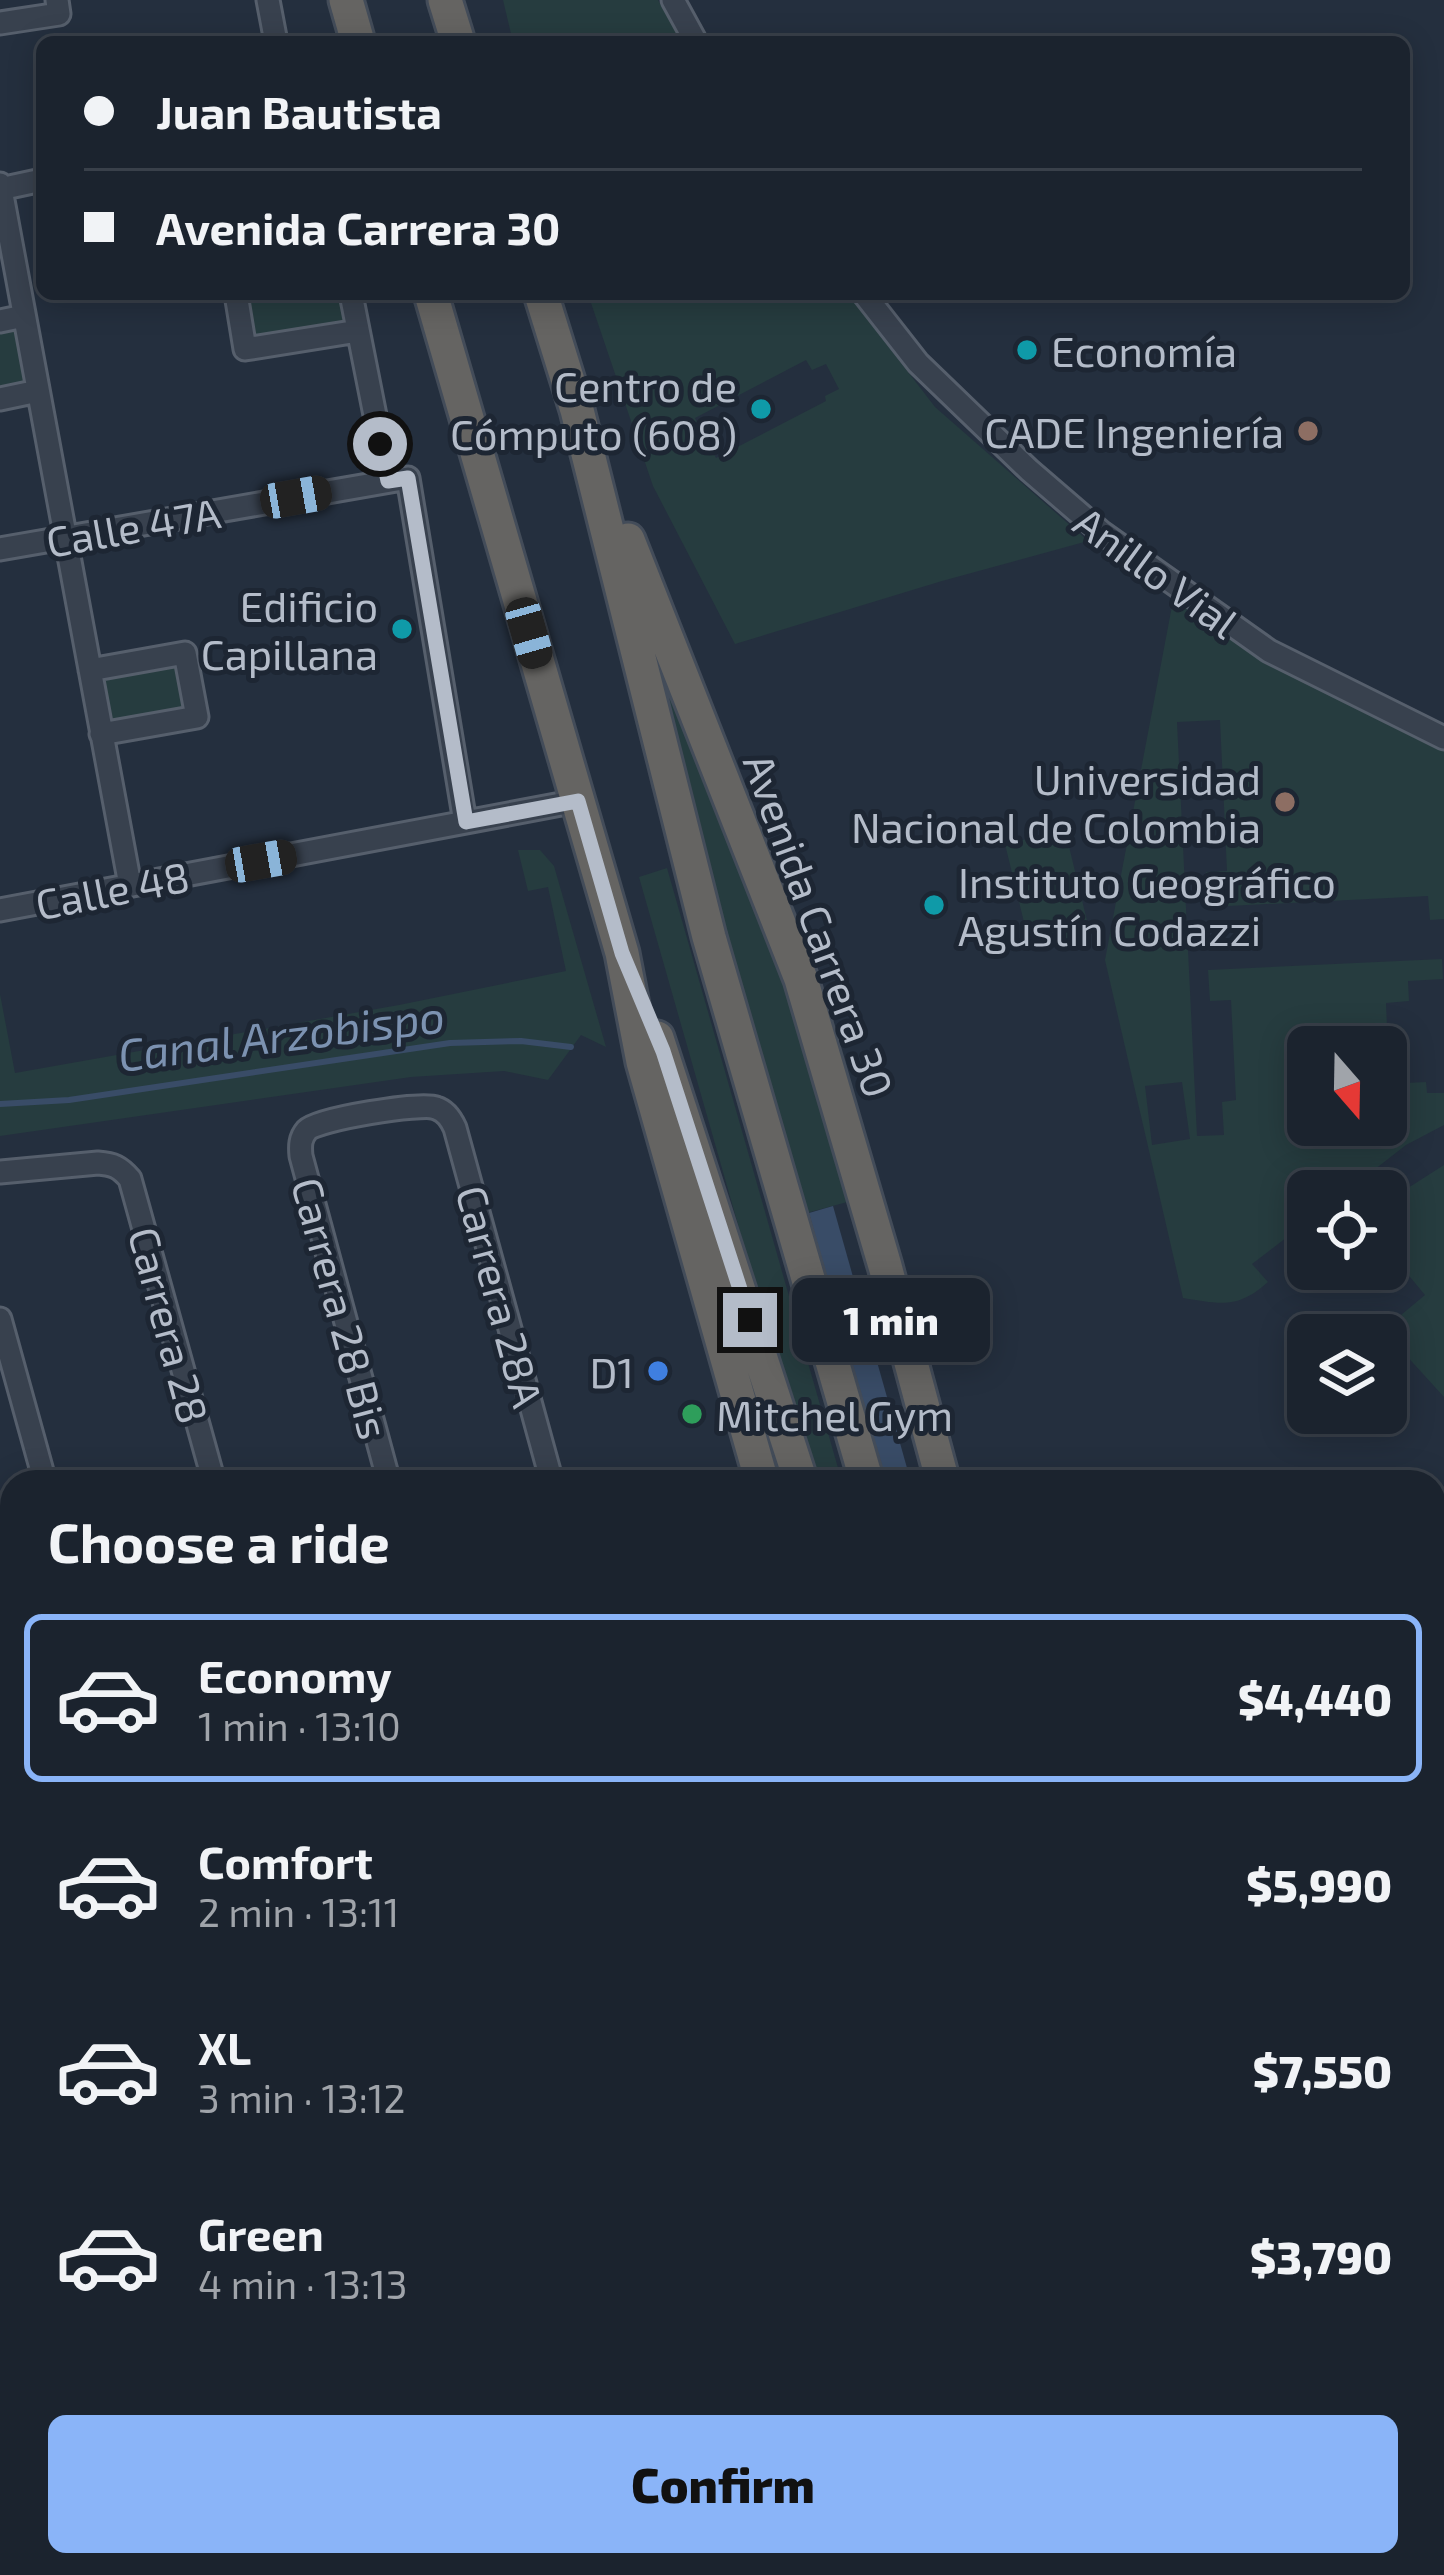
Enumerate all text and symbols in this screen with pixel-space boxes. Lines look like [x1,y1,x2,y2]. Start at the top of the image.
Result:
text: Juan Bautista [156,84,442,138]
text: Avenida Carrera 30 [156,200,560,254]
place label: Economía [1051,325,1237,375]
marker: Economía [1014,337,1040,363]
place label: Centro de Cómputo (608) [450,360,737,458]
marker: Centro de Cómputo (608) [748,396,774,422]
place label: CADE Ingeniería [984,406,1284,456]
route start [353,417,407,471]
marker: CADE Ingeniería [1295,418,1321,444]
car [257,473,335,521]
street label: Calle 47A [42,486,224,566]
street label: Anillo Vial [1066,495,1249,647]
place label: Edificio Capillana [201,580,378,678]
car [502,593,556,673]
marker: Edificio Capillana [389,616,415,642]
street label: Avenida Carrera 30 [735,746,905,1104]
place label: Universidad Nacional de Colombia [851,753,1261,851]
marker: Universidad Nacional de Colombia [1272,789,1298,815]
car [222,837,300,885]
street label: Calle 48 [31,850,193,928]
place label: Instituto Geográfico Agustín Codazzi [958,856,1336,954]
marker: Instituto Geográfico Agustín Codazzi [921,892,947,918]
water label: Canal Arzobispo [115,987,447,1081]
north arrow [1287,1026,1407,1146]
map controls [1287,1026,1407,1434]
button: locate [1287,1170,1407,1290]
street label: Carrera 28 Bis [283,1172,401,1444]
street label: Carrera 28A [447,1180,555,1412]
street label: Carrera 28 [120,1221,220,1429]
callout: 1 min [792,1278,990,1362]
route end [723,1293,777,1347]
text: 1 min [843,1296,939,1343]
button: layers [1287,1314,1407,1434]
place label: D1 [589,1346,634,1396]
marker: D1 [645,1358,671,1384]
place label: Mitchel Gym [716,1389,953,1439]
marker: Mitchel Gym [679,1401,705,1427]
text: Choose a ride [48,1509,390,1574]
icon: car [54,1644,162,1752]
text: Economy [198,1648,392,1702]
text: $4,440 [1238,1671,1392,1725]
text: 1 min · 13:10 [198,1702,401,1749]
icon: car [54,1830,162,1938]
text: Comfort [198,1834,373,1888]
text: $5,990 [1246,1857,1392,1911]
text: 2 min · 13:11 [198,1888,399,1935]
icon: car [54,2016,162,2124]
text: XL [198,2020,251,2074]
text: $7,550 [1252,2043,1392,2097]
text: 3 min · 13:12 [198,2074,405,2121]
icon: car [54,2202,162,2310]
text: Green [198,2206,324,2260]
text: $3,790 [1250,2229,1392,2283]
text: 4 min · 13:13 [198,2260,407,2307]
button: Confirm [48,2415,1398,2553]

